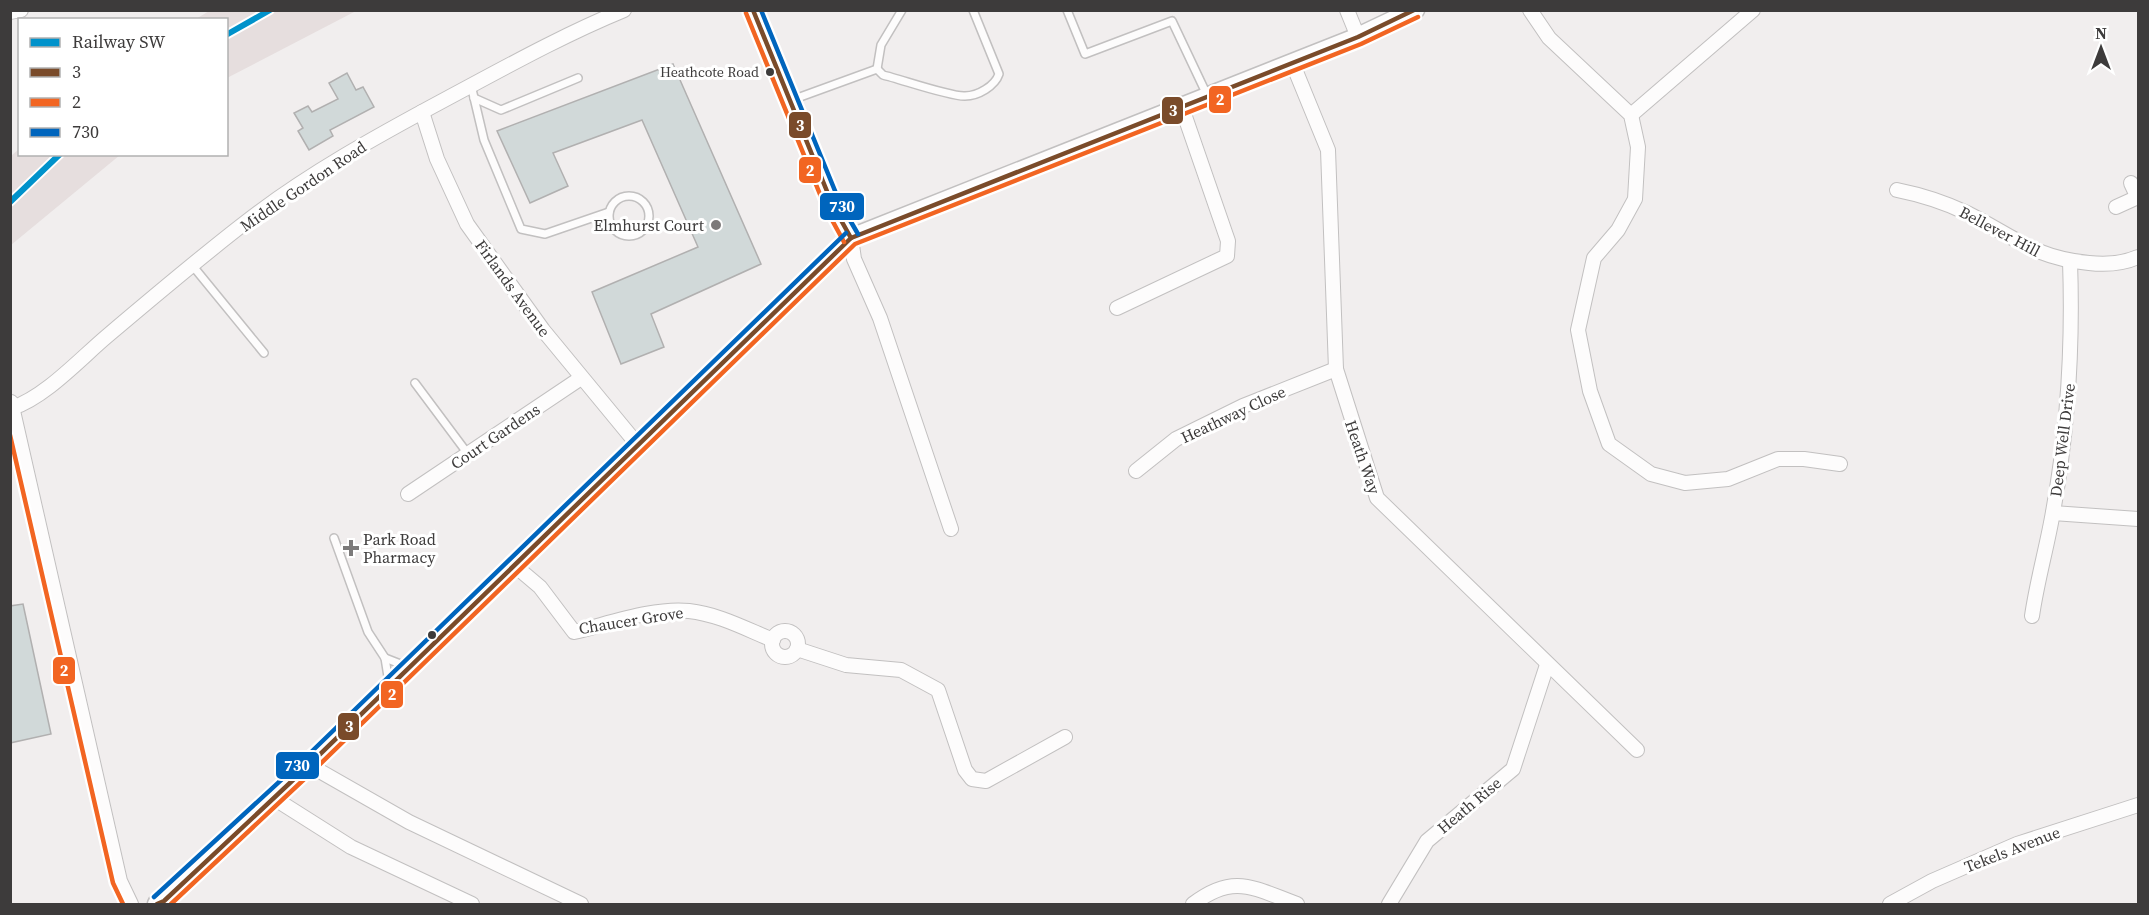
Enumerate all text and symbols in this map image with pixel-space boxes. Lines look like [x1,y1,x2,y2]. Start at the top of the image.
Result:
legend [18,18,228,156]
north arrow [2071,18,2131,78]
text: N [2095,22,2107,44]
text: Railway SW [72,29,166,54]
text: 3 [72,59,81,84]
place label: Heathcote Road [660,62,759,82]
marker: Heathcote Road [764,66,776,78]
line badge: 2 [1208,85,1232,114]
text: 2 [1216,88,1225,110]
text: 2 [72,89,81,114]
line badge: 3 [1161,96,1184,125]
text: 3 [1169,99,1178,121]
line badge: 3 [788,111,812,139]
text: 3 [796,114,805,136]
text: 730 [72,119,99,144]
street label: Middle Gordon Road [236,136,370,236]
line badge: 2 [798,156,822,184]
text: 2 [806,159,815,181]
line badge: 730 [819,192,865,221]
text: 730 [829,195,855,217]
street label: Bellever Hill [1956,200,2045,262]
place label: Elmhurst Court [594,214,705,236]
marker: Elmhurst Court [709,218,723,232]
street label: Firlands Avenue [470,235,556,341]
street label: Heathway Close [1177,380,1289,448]
street label: Deep Well Drive [2044,382,2080,498]
street label: Court Gardens [446,398,544,474]
street label: Heath Way [1340,417,1386,498]
place label: Park Road Pharmacy [363,528,436,568]
marker: Park Road Pharmacy [344,541,358,555]
street label: Chaucer Grove [577,601,685,639]
unlabelled marker [426,629,438,641]
line badge: 2 [52,656,76,685]
text: 2 [60,659,69,681]
line badge: 2 [380,680,404,709]
text: 2 [388,683,397,705]
line badge: 3 [337,712,360,741]
text: 3 [345,715,354,737]
line badge: 730 [275,751,320,780]
text: 730 [284,754,310,776]
street label: Heath Rise [1432,772,1506,838]
street label: Tekels Avenue [1961,821,2063,877]

